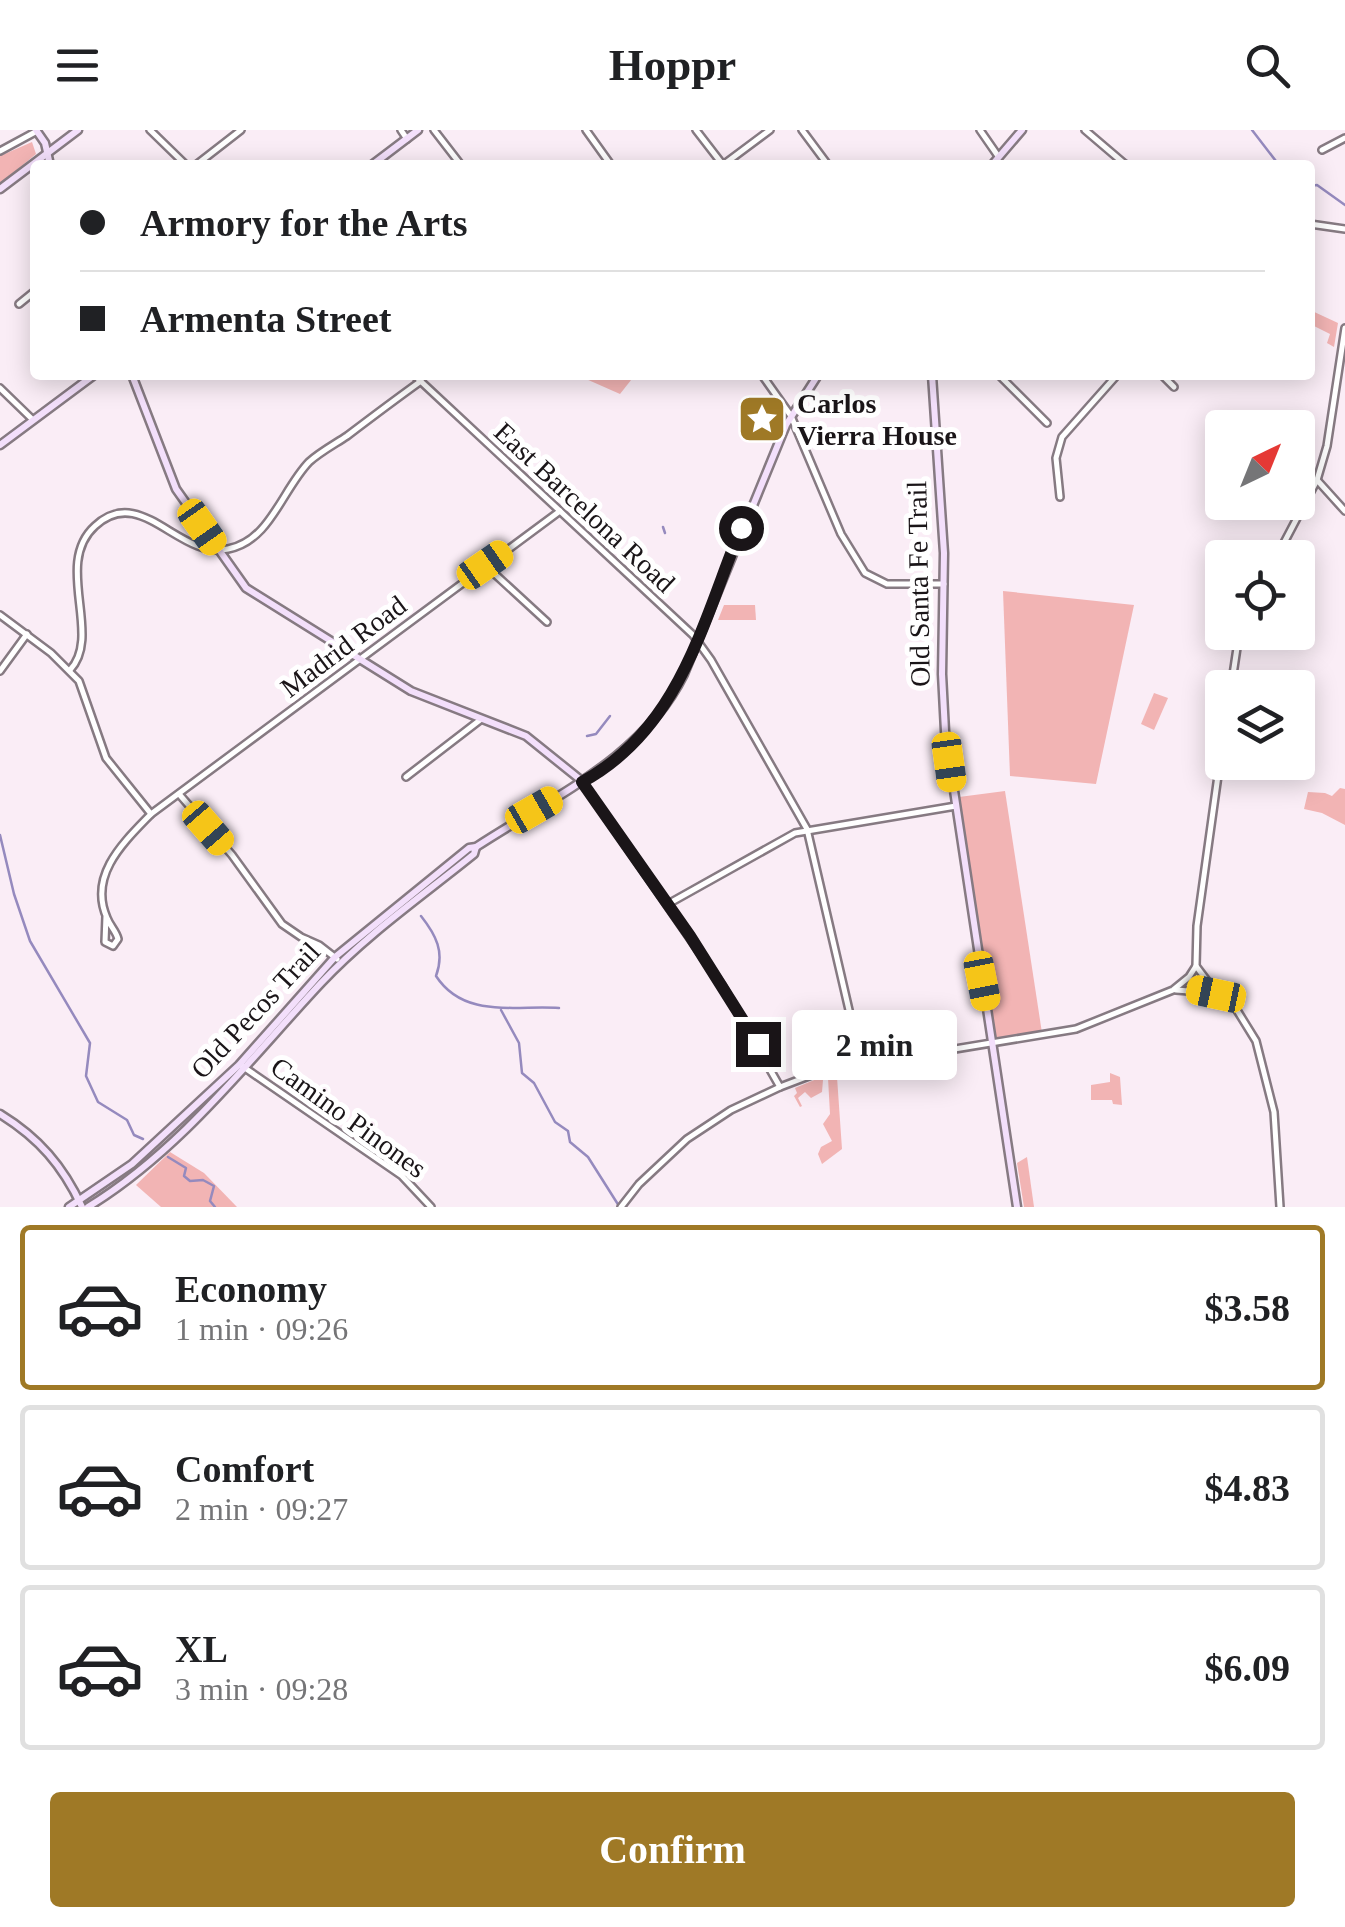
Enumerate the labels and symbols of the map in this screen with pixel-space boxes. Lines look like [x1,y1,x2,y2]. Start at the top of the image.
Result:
place label: Carlos Vierra House [797,388,957,451]
place icon: Carlos Vierra House [736,393,788,445]
north arrow [1205,410,1315,520]
street label: East Barcelona Road [488,416,681,599]
street label: Old Santa Fe Trail [901,480,936,687]
car [173,494,231,560]
route start [719,506,764,551]
car [452,536,518,594]
street label: Madrid Road [275,589,412,703]
car [930,730,968,794]
car [501,782,567,838]
car [177,796,239,860]
street label: Old Pecos Trail [185,936,326,1085]
car [962,949,1002,1013]
car [1184,973,1248,1015]
callout: 2 min [793,1009,958,1079]
route end [736,1022,781,1067]
street label: Camino Pinones [265,1051,432,1184]

